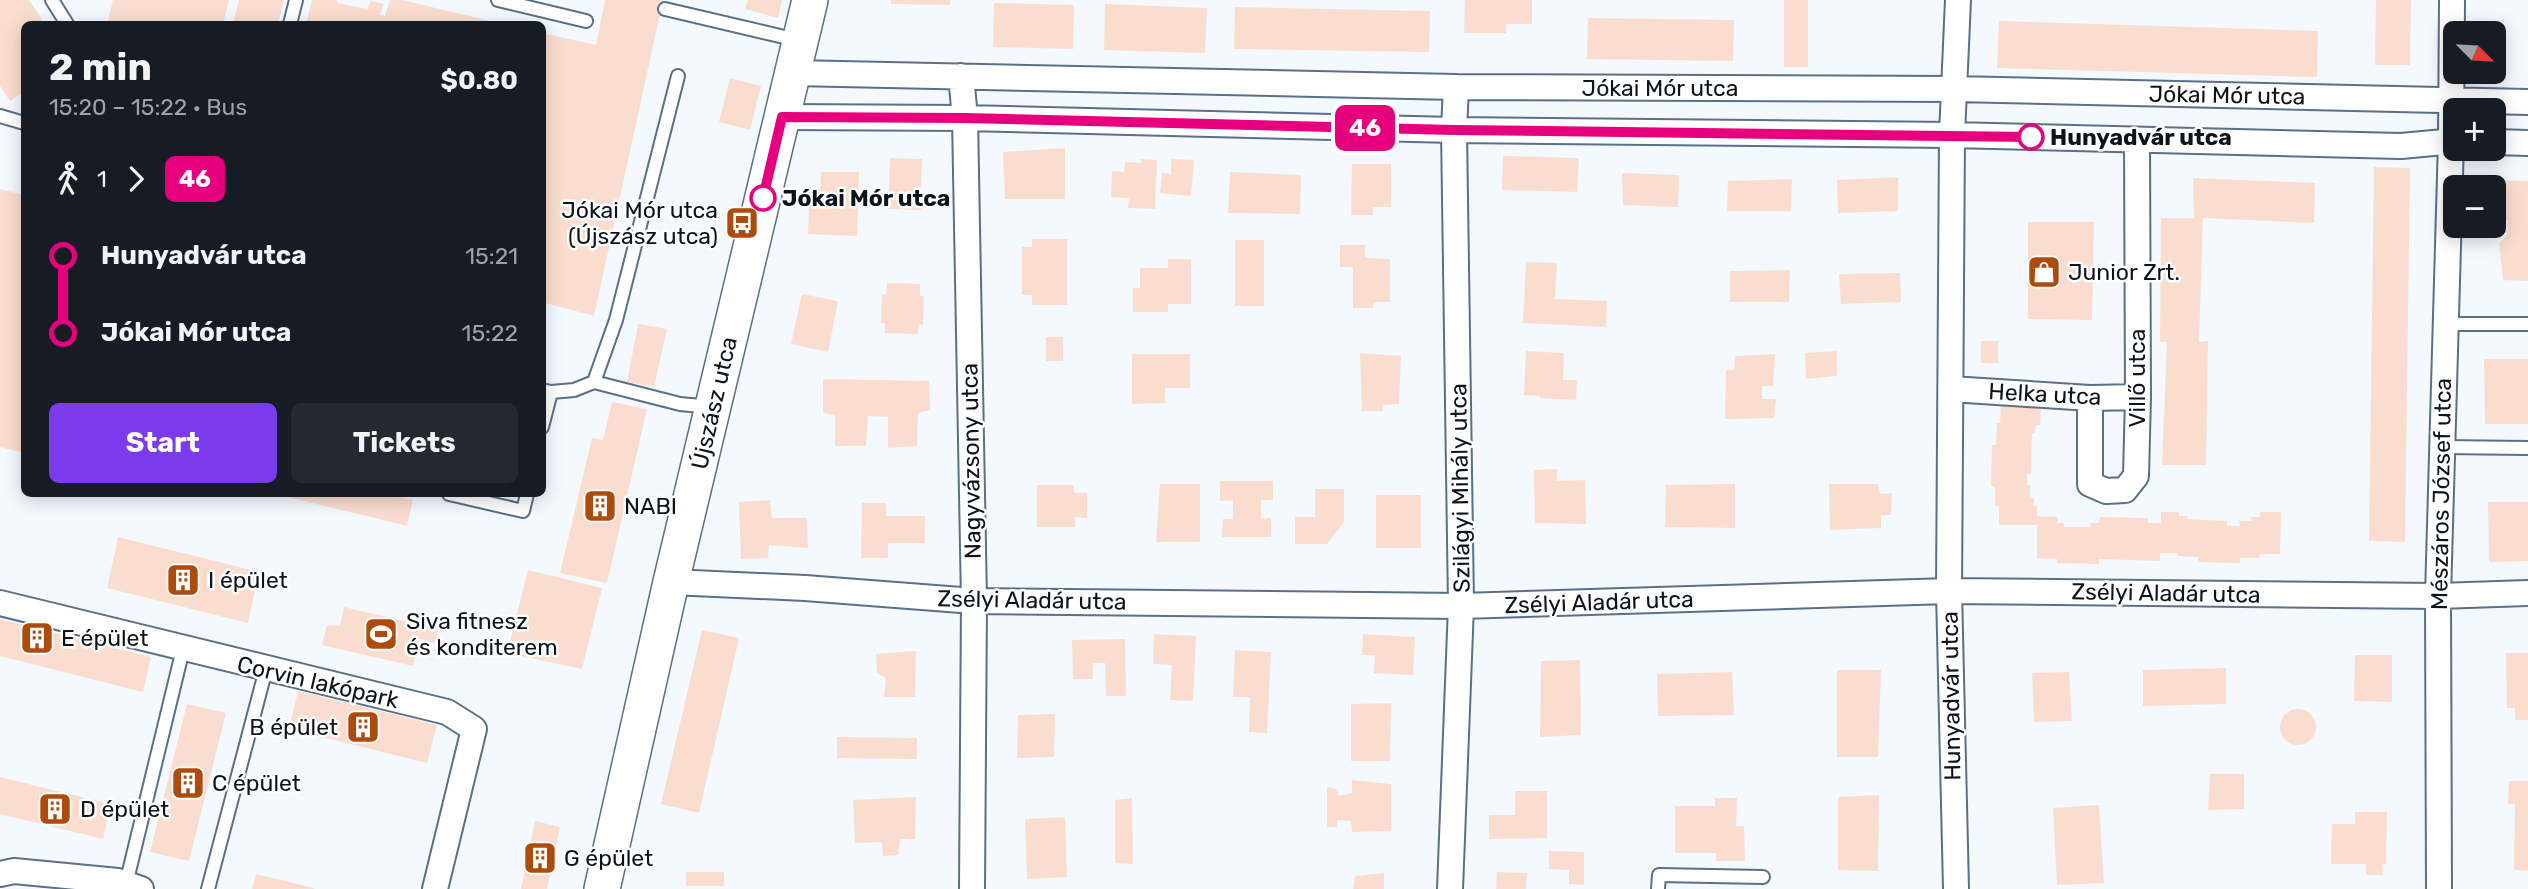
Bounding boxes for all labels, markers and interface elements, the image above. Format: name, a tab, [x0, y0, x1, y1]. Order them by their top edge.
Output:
north arrow	[2443, 21, 2506, 84]
map controls	[2443, 21, 2506, 238]
text: 2 min	[49, 44, 152, 90]
text: $0.80	[441, 65, 518, 96]
street label: Jókai Mór utca	[1582, 74, 1738, 102]
street label: Jókai Mór utca	[2148, 80, 2306, 110]
text: 15:20 – 15:22 · Bus	[49, 93, 247, 121]
button: +	[2443, 98, 2506, 161]
line badge: 46	[1334, 105, 1396, 151]
text: 46	[1349, 114, 1381, 142]
place label: Hunyadvár utca	[2050, 123, 2232, 151]
marker: Hunyadvár utca	[2018, 124, 2044, 150]
icon: walk	[49, 160, 87, 198]
icon: forward	[117, 160, 155, 198]
text: 1	[97, 165, 107, 193]
text: 46	[179, 165, 211, 193]
button: −	[2443, 175, 2506, 238]
place label: Jókai Mór utca	[782, 184, 950, 212]
marker: Jókai Mór utca	[750, 185, 776, 211]
place label: Jókai Mór utca (Újszász utca)	[561, 196, 718, 250]
bus stop icon: Jókai Mór utca (Újszász utca)	[723, 204, 761, 242]
text: Hunyadvár utca	[101, 240, 307, 271]
text: 15:21	[465, 242, 518, 270]
shop icon: Junior Zrt.	[2025, 253, 2063, 291]
place label: Junior Zrt.	[2068, 258, 2180, 286]
text: Jókai Mór utca	[101, 317, 291, 348]
text: 15:22	[462, 319, 518, 347]
street label: Villő utca	[2123, 329, 2151, 427]
street label: Újszász utca	[685, 334, 743, 472]
street label: Nagyvázsony utca	[955, 363, 987, 559]
street label: Helka utca	[1988, 377, 2102, 411]
street label: Mészáros József utca	[2425, 378, 2457, 610]
street label: Szilágyi Mihály utca	[1444, 383, 1476, 593]
button: Start	[49, 403, 277, 483]
button: Tickets	[291, 403, 518, 483]
building icon: NABI	[581, 487, 619, 525]
place label: NABI	[624, 492, 677, 520]
building icon: I épület	[164, 561, 202, 599]
place label: I épület	[208, 566, 288, 594]
street label: Zsélyi Aladár utca	[2071, 577, 2261, 609]
street label: Zsélyi Aladár utca	[937, 584, 1127, 616]
street label: Zsélyi Aladár utca	[1504, 585, 1694, 619]
place label: Siva fitnesz és konditerem	[406, 607, 558, 661]
street label: Hunyadvár utca	[1936, 611, 1966, 781]
sports icon: Siva fitnesz és konditerem	[362, 615, 400, 653]
building icon: E épület	[18, 619, 56, 657]
place label: E épület	[61, 624, 148, 652]
street label: Corvin lakópark	[234, 650, 402, 714]
building icon: B épület	[344, 708, 382, 746]
place label: B épület	[249, 713, 338, 741]
building icon: C épület	[169, 764, 207, 802]
place label: C épület	[212, 769, 301, 797]
building icon: D épület	[36, 790, 74, 828]
place label: D épület	[80, 795, 169, 823]
building icon: G épület	[521, 839, 559, 877]
place label: G épület	[564, 844, 653, 872]

